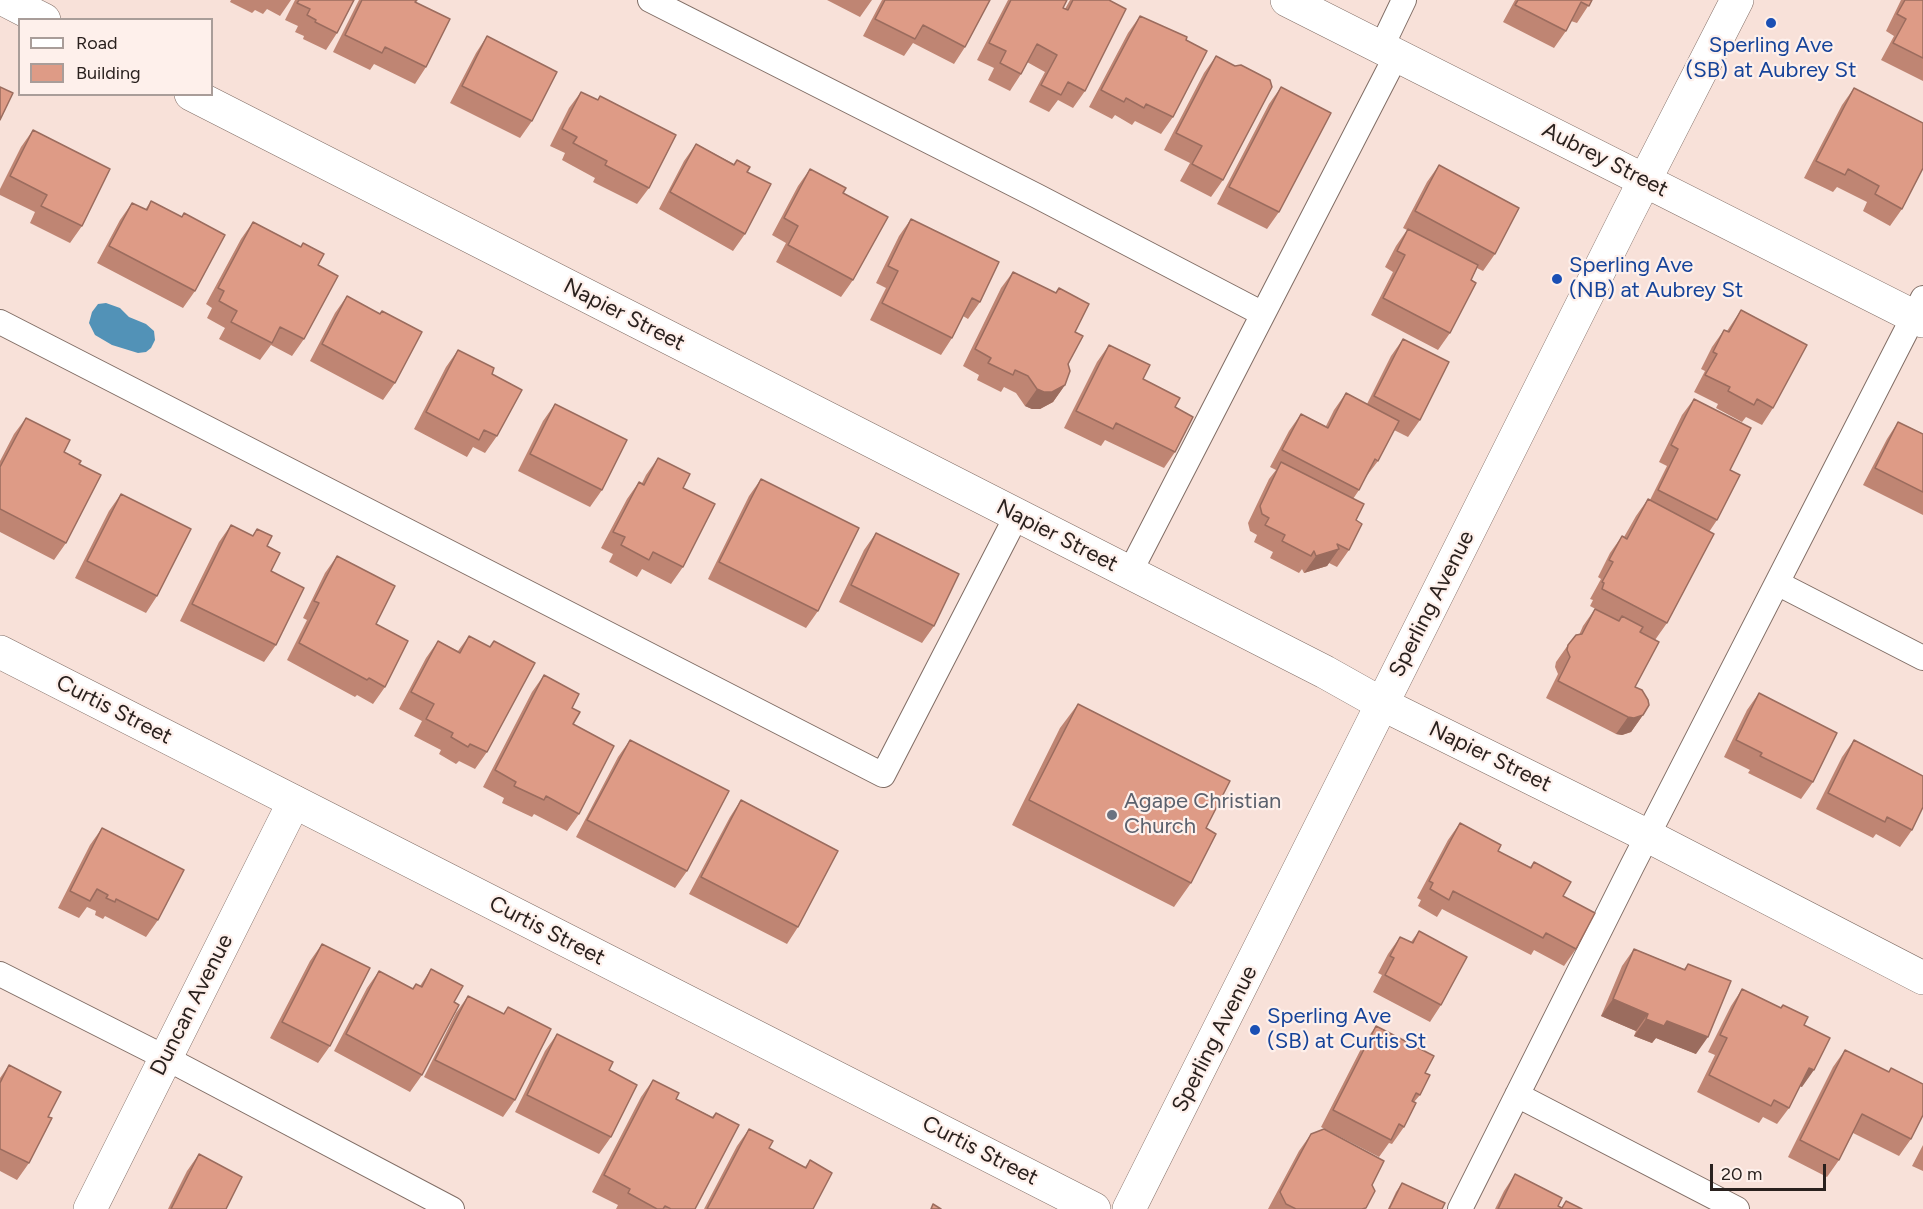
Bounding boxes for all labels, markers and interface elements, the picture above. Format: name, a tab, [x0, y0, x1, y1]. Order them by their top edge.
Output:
marker: Sperling Ave (SB) at Aubrey St	[1764, 16, 1778, 30]
legend	[18, 18, 213, 96]
text: Road	[76, 32, 117, 54]
place label: Sperling Ave (SB) at Aubrey St	[1686, 33, 1856, 84]
text: Building	[76, 62, 141, 84]
street label: Aubrey Street	[1538, 117, 1672, 203]
place label: Sperling Ave (NB) at Aubrey St	[1569, 253, 1743, 304]
marker: Sperling Ave (NB) at Aubrey St	[1550, 272, 1564, 286]
street label: Napier Street	[559, 273, 689, 357]
street label: Napier Street	[992, 494, 1122, 578]
street label: Sperling Avenue	[1384, 526, 1480, 682]
street label: Curtis Street	[52, 670, 176, 750]
street label: Napier Street	[1425, 716, 1555, 798]
place label: Agape Christian Church	[1124, 789, 1281, 840]
marker: Agape Christian Church	[1105, 808, 1119, 822]
street label: Curtis Street	[485, 891, 609, 971]
street label: Duncan Avenue	[145, 930, 239, 1080]
street label: Sperling Avenue	[1167, 961, 1263, 1117]
place label: Sperling Ave (SB) at Curtis St	[1267, 1004, 1426, 1056]
marker: Sperling Ave (SB) at Curtis St	[1248, 1023, 1262, 1037]
street label: Curtis Street	[918, 1111, 1042, 1191]
scale bar	[1713, 1152, 1828, 1190]
text: 20 m	[1721, 1163, 1762, 1185]

